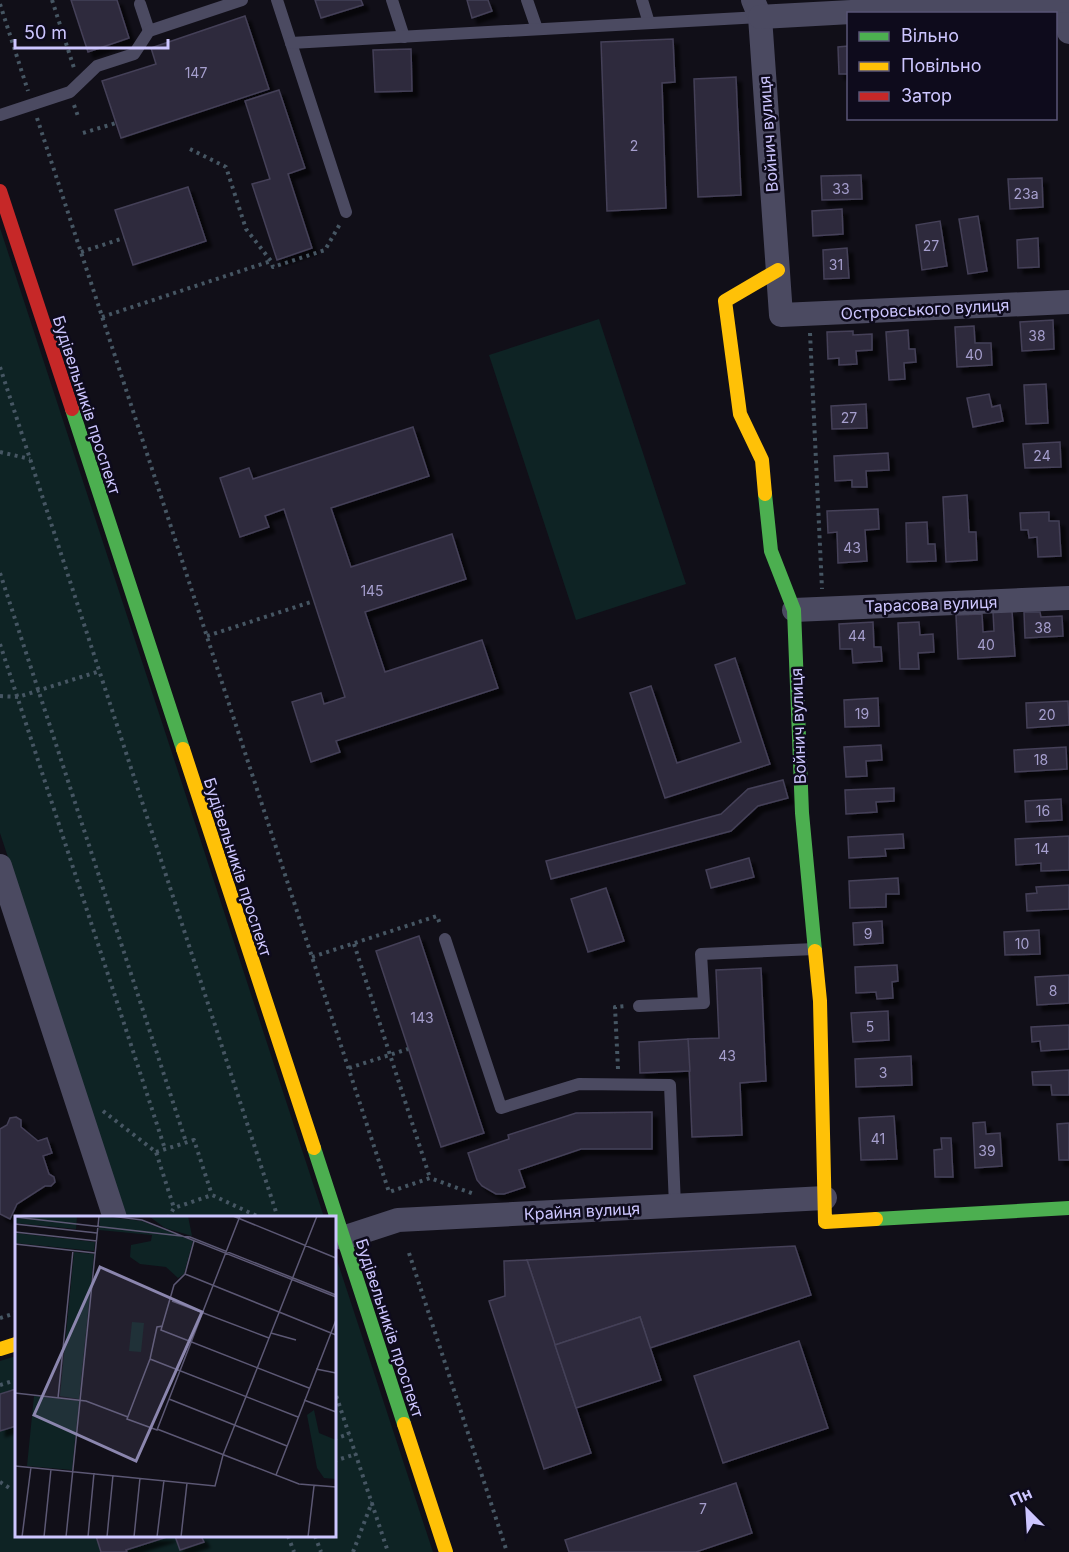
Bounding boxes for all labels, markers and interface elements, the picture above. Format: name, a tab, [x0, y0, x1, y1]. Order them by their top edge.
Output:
scale bar	[15, 12, 168, 50]
legend	[847, 12, 1057, 120]
text: 50 m	[24, 22, 67, 43]
text: Вільно	[901, 25, 959, 46]
text: Повільно	[901, 55, 982, 76]
house number: 147	[185, 64, 207, 81]
street label: Войнич вулиця	[754, 75, 782, 193]
text: Затор	[901, 85, 952, 106]
house number: 2	[630, 137, 638, 154]
house number: 33	[832, 180, 850, 197]
house number: 23а	[1013, 185, 1039, 202]
house number: 27	[923, 237, 939, 254]
house number: 31	[829, 256, 843, 273]
street label: Островського вулиця	[840, 295, 1010, 323]
street label: Будівельників проспект	[49, 313, 126, 497]
house number: 38	[1028, 327, 1046, 344]
house number: 40	[965, 346, 983, 363]
house number: 27	[841, 409, 857, 426]
house number: 24	[1033, 447, 1051, 464]
house number: 43	[843, 539, 861, 556]
house number: 145	[360, 582, 384, 599]
street label: Тарасова вулиця	[864, 592, 998, 616]
house number: 38	[1034, 619, 1052, 636]
house number: 44	[848, 627, 866, 644]
house number: 40	[977, 636, 995, 653]
street label: Войнич вулиця	[786, 667, 810, 785]
house number: 19	[855, 705, 869, 722]
house number: 20	[1038, 706, 1056, 723]
house number: 18	[1034, 751, 1048, 768]
street label: Будівельників проспект	[200, 775, 277, 959]
house number: 16	[1036, 802, 1050, 819]
house number: 14	[1035, 840, 1049, 857]
house number: 9	[864, 925, 872, 942]
house number: 10	[1015, 935, 1029, 952]
house number: 8	[1049, 982, 1057, 999]
house number: 143	[410, 1009, 434, 1026]
house number: 5	[866, 1018, 874, 1035]
house number: 43	[718, 1047, 736, 1064]
house number: 3	[879, 1064, 887, 1081]
house number: 41	[871, 1130, 885, 1147]
house number: 39	[978, 1142, 996, 1159]
street label: Крайня вулиця	[523, 1198, 641, 1224]
inset map	[15, 1216, 336, 1537]
street label: Будівельників проспект	[352, 1236, 429, 1420]
north arrow	[997, 1480, 1057, 1540]
text: Пн	[1007, 1483, 1035, 1510]
house number: 7	[699, 1500, 707, 1517]

